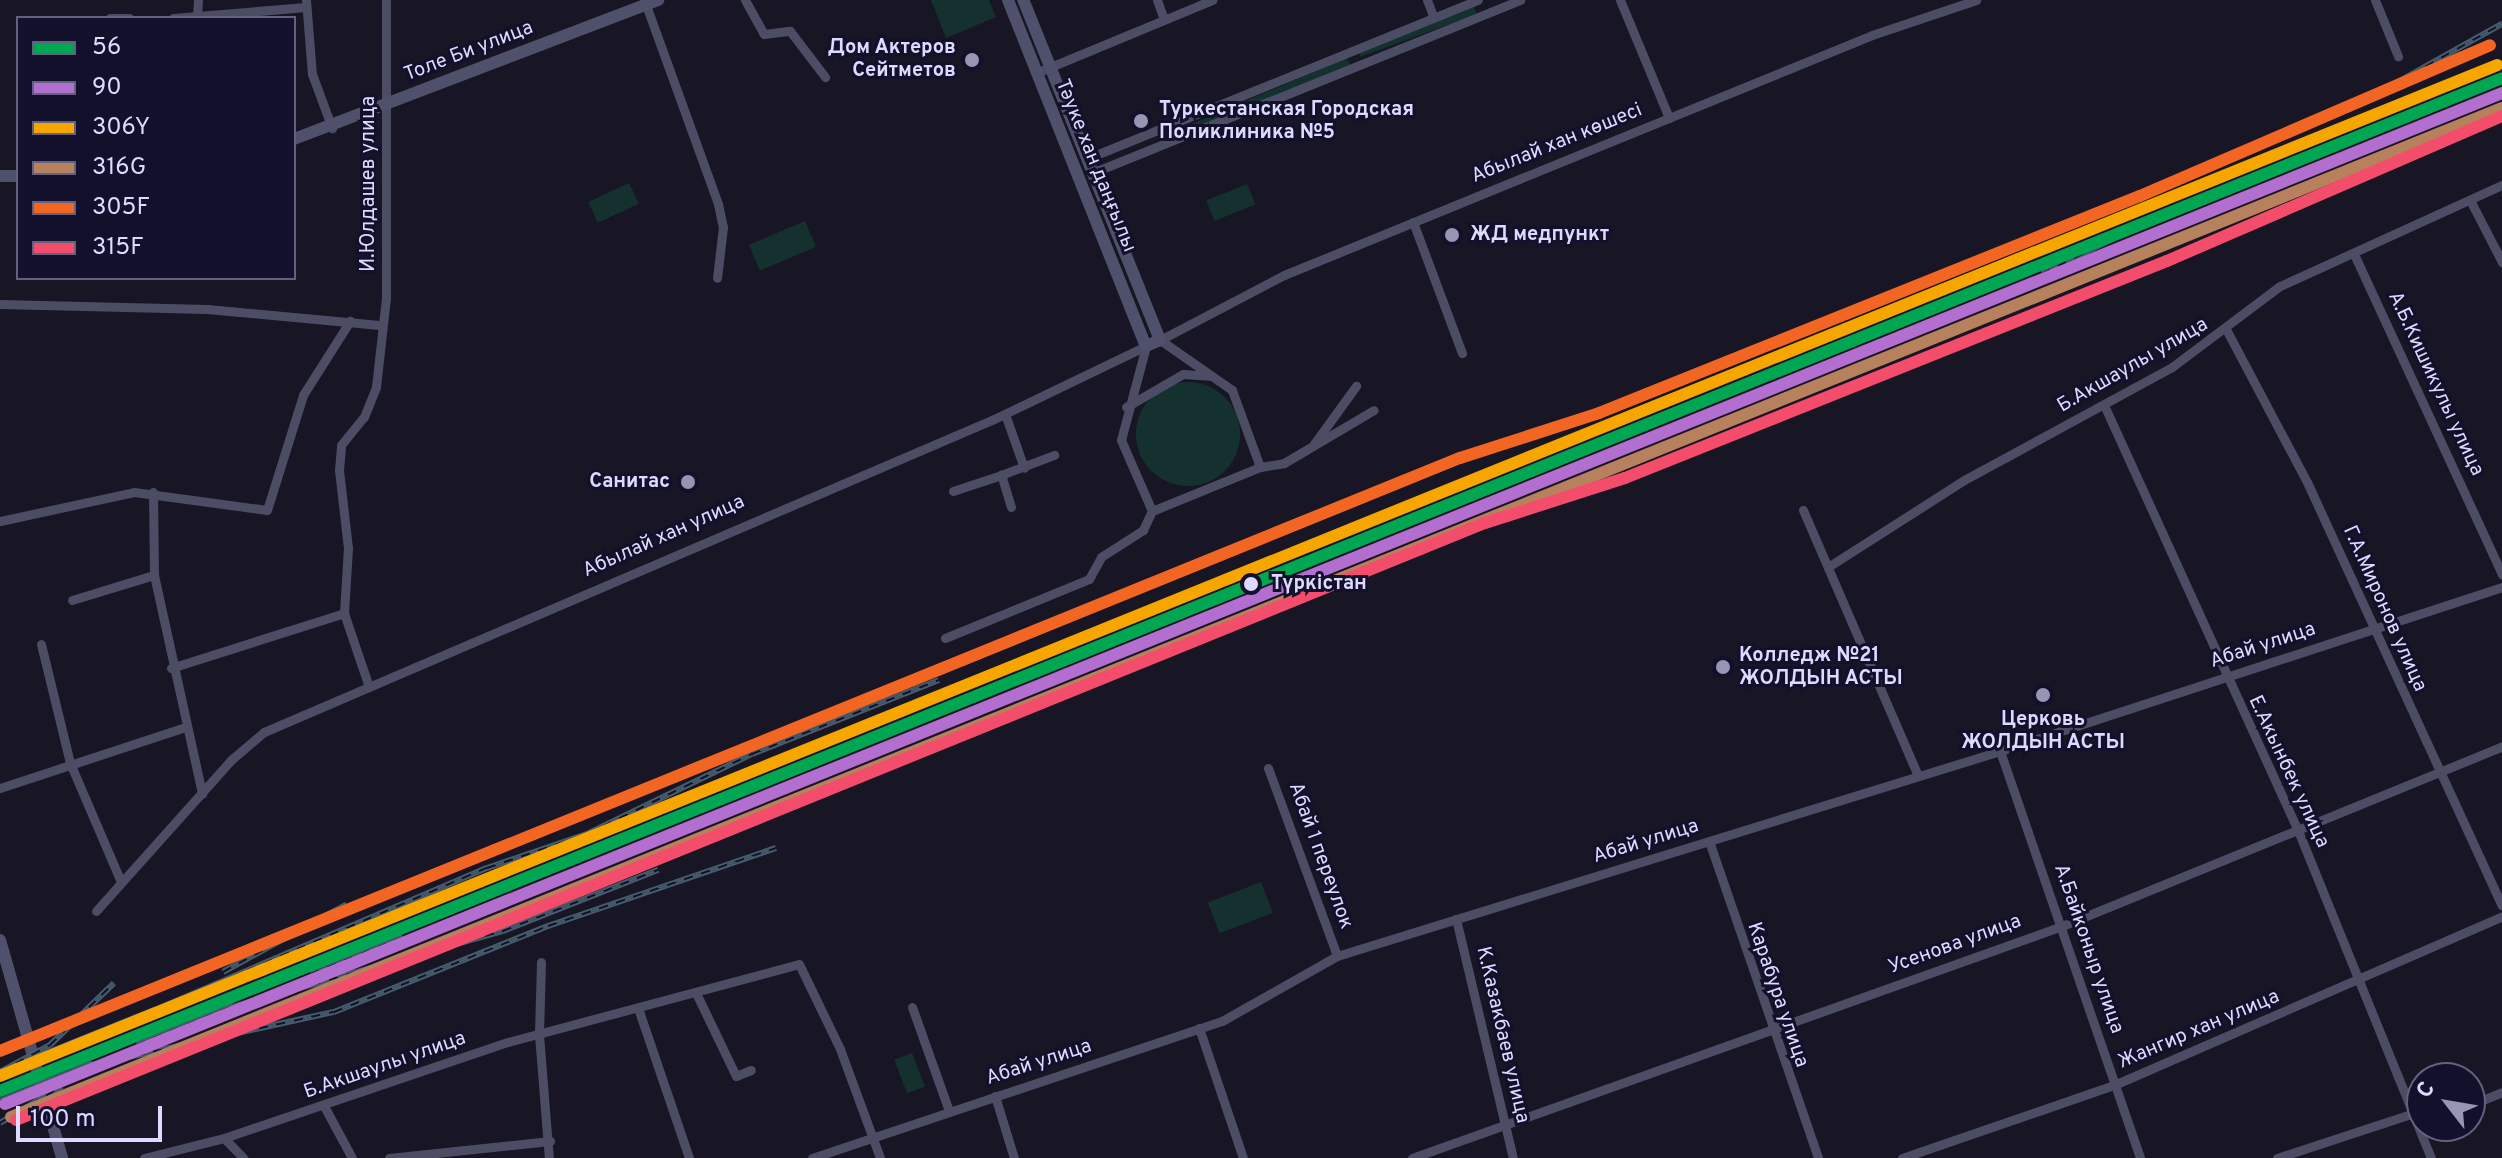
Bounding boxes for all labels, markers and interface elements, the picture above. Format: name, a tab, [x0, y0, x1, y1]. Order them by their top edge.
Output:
legend	[16, 16, 296, 280]
street label: Толе Би улица	[401, 16, 537, 88]
text: 56	[92, 33, 121, 63]
place label: Дом Актеров Сейтметов	[827, 36, 956, 83]
marker: Дом Актеров Сейтметов	[963, 51, 981, 69]
text: 90	[92, 73, 122, 103]
street label: Тәуке хан даңғылы	[1049, 76, 1141, 256]
street label: И.Юлдашев улица	[357, 96, 381, 272]
place label: Туркестанская Городская Поликлиника №5	[1159, 98, 1414, 145]
street label: Абылай хан көшесі	[1468, 99, 1646, 189]
marker: Туркестанская Городская Поликлиника №5	[1130, 110, 1152, 132]
text: 306Y	[92, 113, 150, 143]
text: 316G	[92, 153, 146, 183]
text: 305F	[92, 193, 150, 223]
place label: ЖД медпункт	[1470, 223, 1609, 247]
marker: ЖД медпункт	[1441, 224, 1463, 246]
text: 315F	[92, 233, 144, 263]
street label: А.Б.Кишикулы улица	[2382, 288, 2488, 480]
street label: Б.Акшаулы улица	[2053, 313, 2213, 419]
place label: Санитас	[589, 470, 670, 494]
marker: Санитас	[677, 471, 699, 493]
street label: Абылай хан улица	[579, 490, 749, 584]
street label: Г.А.Миронов улица	[2337, 522, 2431, 696]
marker: Түркістан	[1238, 571, 1264, 597]
place label: Түркістан	[1271, 572, 1367, 596]
street label: Абай улица	[2207, 618, 2319, 674]
place label: Колледж №21 ЖОЛДЫН АСТЫ	[1739, 644, 1903, 691]
marker: Колледж №21 ЖОЛДЫН АСТЫ	[1714, 658, 1732, 676]
marker: Церковь ЖОЛДЫН АСТЫ	[2034, 686, 2052, 704]
street label: Е.Акынбек улица	[2242, 692, 2334, 852]
place label: Церковь ЖОЛДЫН АСТЫ	[1961, 708, 2125, 755]
street label: Абай 1 переулок	[1282, 779, 1358, 933]
street label: Абай улица	[1590, 815, 1702, 869]
street label: А.Байконыр улица	[2048, 861, 2128, 1037]
street label: Усенова улица	[1885, 910, 2025, 980]
street label: Карабура улица	[1741, 919, 1813, 1071]
street label: К.Казакбаев улица	[1470, 944, 1534, 1126]
street label: Жангир хан улица	[2115, 985, 2283, 1075]
street label: Б.Акшаулы улица	[301, 1027, 469, 1105]
street label: Абай улица	[983, 1035, 1095, 1091]
north arrow	[2406, 1062, 2486, 1142]
text: С	[2412, 1077, 2442, 1103]
scale bar	[20, 1090, 166, 1140]
text: 100 m	[30, 1105, 96, 1135]

